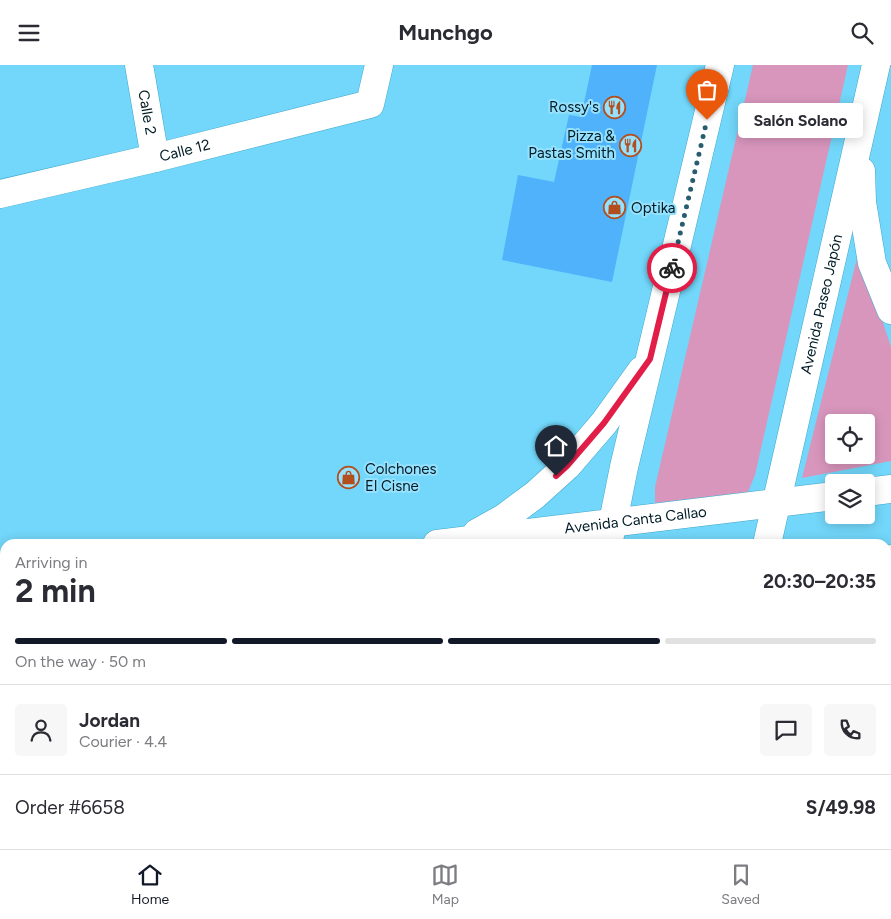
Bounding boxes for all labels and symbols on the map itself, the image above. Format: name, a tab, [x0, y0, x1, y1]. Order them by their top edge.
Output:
pin	[686, 69, 728, 120]
street label: Calle 2	[134, 88, 160, 136]
restaurant icon: Rossy's	[603, 95, 627, 119]
place label: Rossy's	[549, 98, 599, 116]
callout: Salón Solano	[737, 103, 862, 137]
place label: Pizza & Pastas Smith	[528, 127, 615, 162]
restaurant icon: Pizza & Pastas Smith	[619, 133, 643, 157]
street label: Calle 12	[158, 135, 212, 165]
shop icon: Optika	[603, 196, 627, 220]
place label: Optika	[631, 199, 675, 217]
street label: Avenida Paseo Japón	[797, 232, 846, 376]
courier	[647, 243, 697, 293]
pin	[535, 425, 577, 476]
place label: Colchones El Cisne	[365, 460, 437, 495]
shop icon: Colchones El Cisne	[337, 466, 361, 490]
street label: Avenida Canta Callao	[563, 502, 708, 538]

